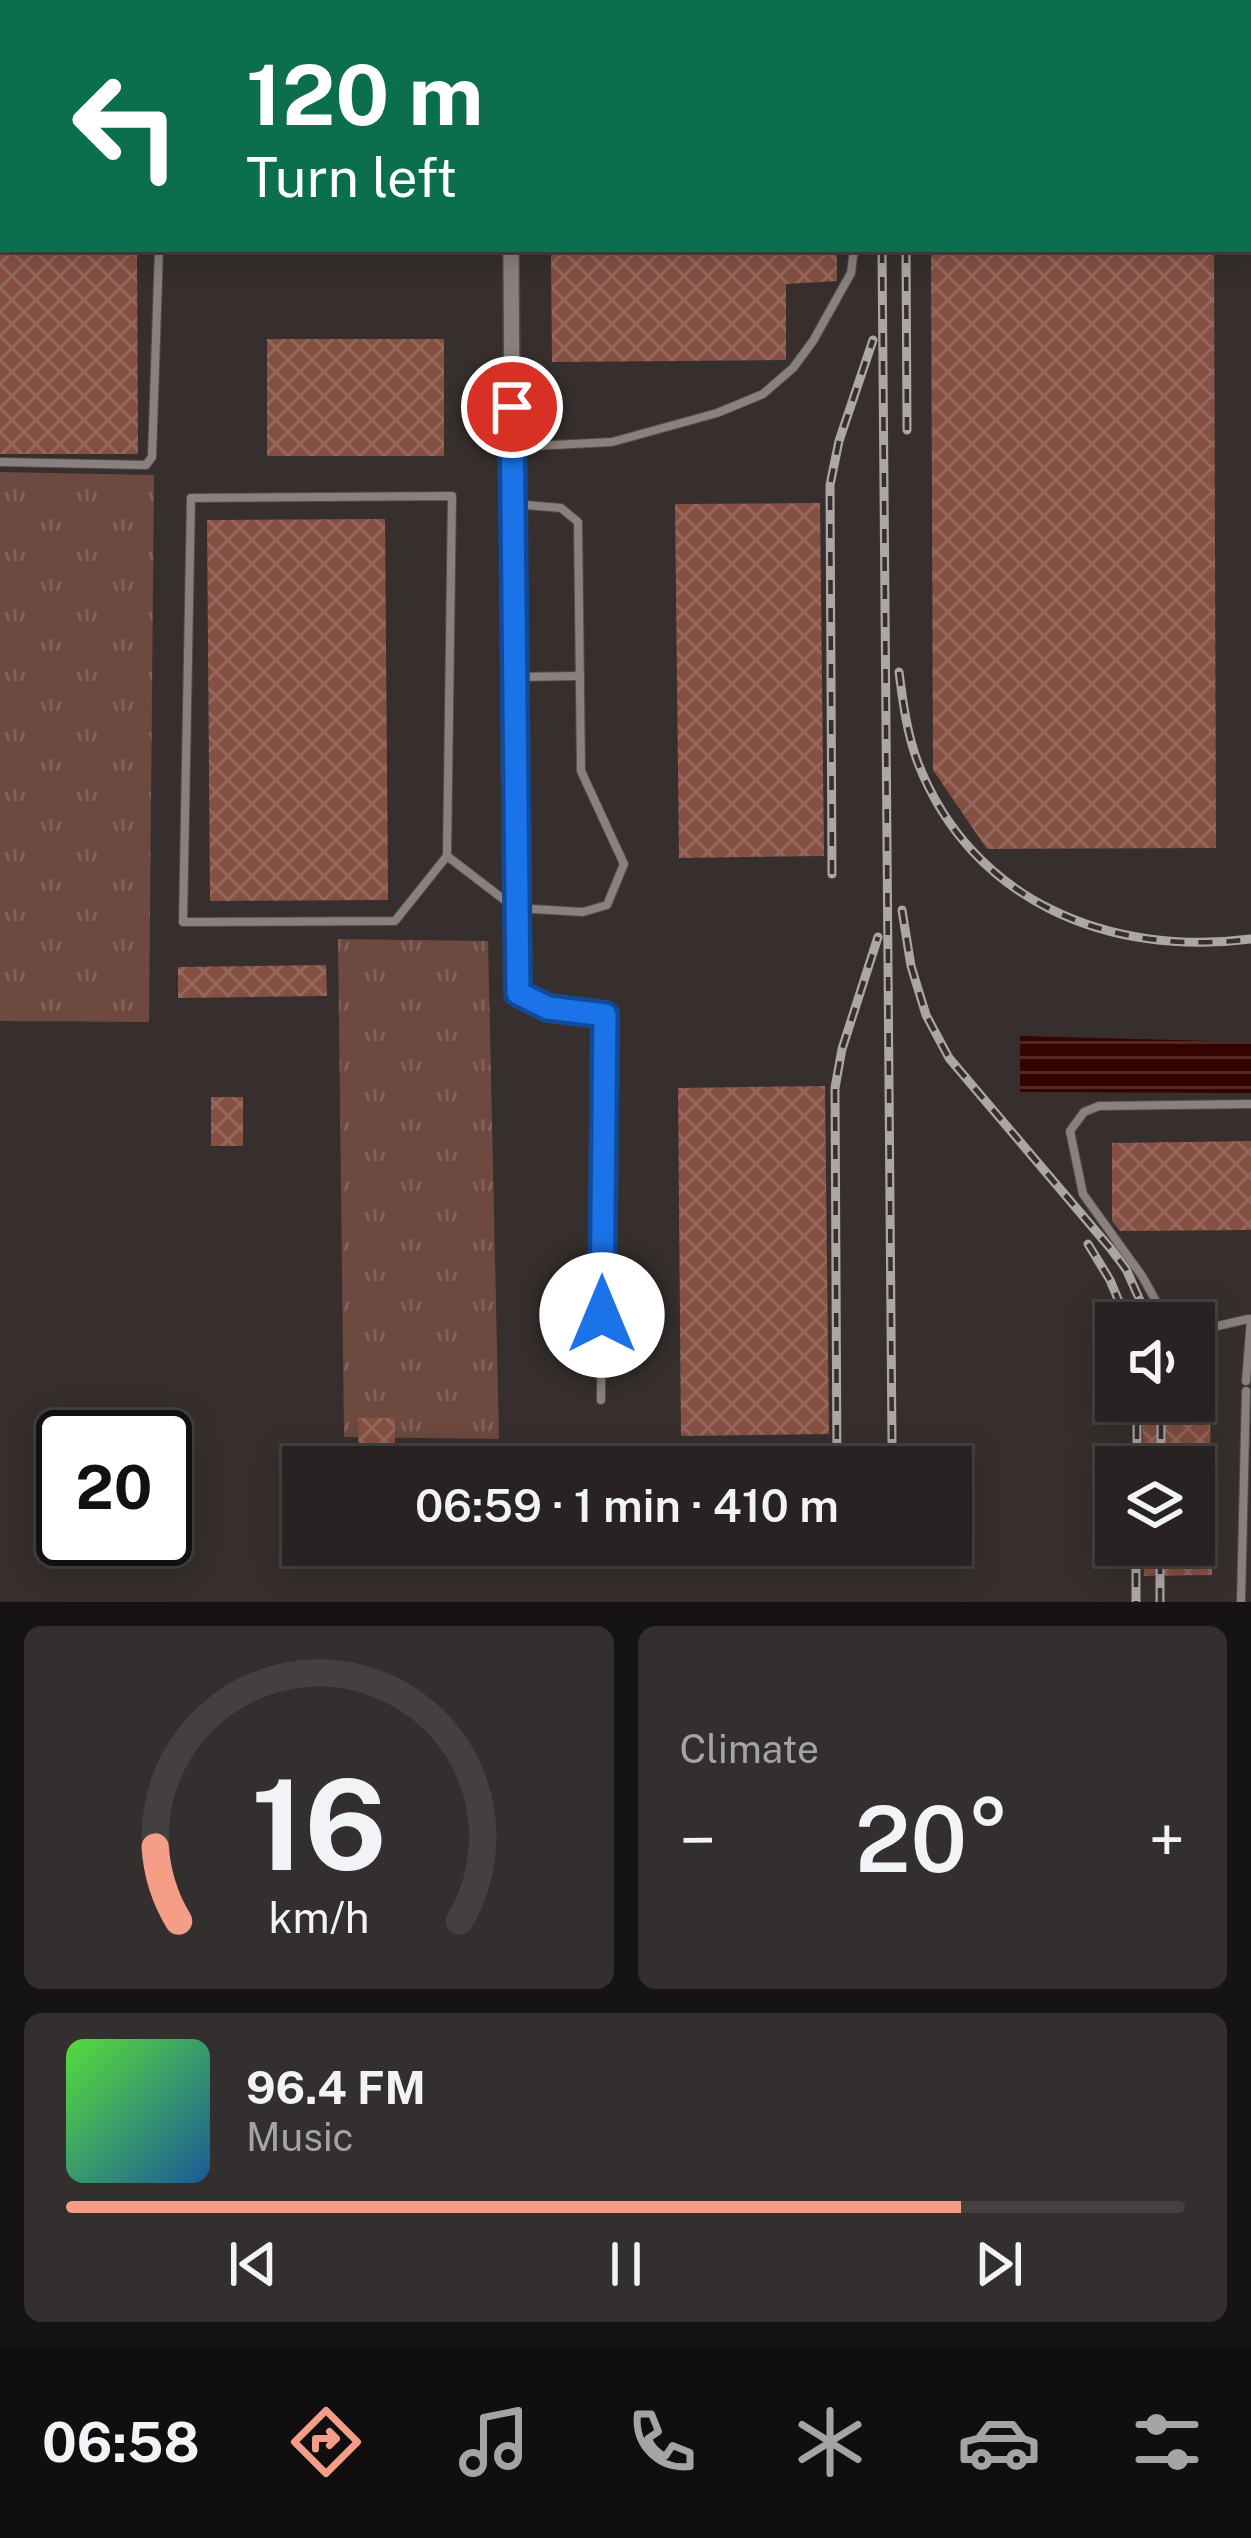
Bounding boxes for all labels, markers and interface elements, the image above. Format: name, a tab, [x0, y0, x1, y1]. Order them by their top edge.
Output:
text: 120 m	[246, 45, 484, 144]
icon: left	[48, 48, 204, 204]
text: Turn left	[246, 146, 457, 209]
pin	[461, 356, 563, 458]
icon: arrive	[479, 374, 545, 440]
position arrow	[539, 1252, 665, 1378]
map controls	[1095, 1302, 1215, 1566]
button: sound	[1095, 1302, 1215, 1422]
speed limit sign: 20	[36, 1410, 192, 1566]
button: layers	[1095, 1446, 1215, 1566]
text: 06:59 · 1 min · 410 m	[415, 1479, 839, 1532]
text: Climate	[680, 1726, 819, 1772]
text: 16	[251, 1751, 387, 1898]
text: 20°	[855, 1786, 1009, 1892]
text: −	[680, 1801, 716, 1879]
text: +	[1148, 1801, 1185, 1879]
text: km/h	[268, 1891, 369, 1942]
text: 96.4 FM	[246, 2061, 426, 2114]
text: Music	[246, 2114, 354, 2160]
icon: previous	[220, 2231, 286, 2297]
icon: pause	[593, 2231, 659, 2297]
icon: next	[966, 2231, 1032, 2297]
icon: directions	[284, 2400, 368, 2484]
icon: music	[452, 2400, 536, 2484]
icon: phone	[620, 2400, 704, 2484]
icon: climate	[788, 2400, 872, 2484]
icon: car	[957, 2400, 1041, 2484]
icon: filters	[1125, 2400, 1209, 2484]
text: 06:58	[42, 2411, 200, 2474]

